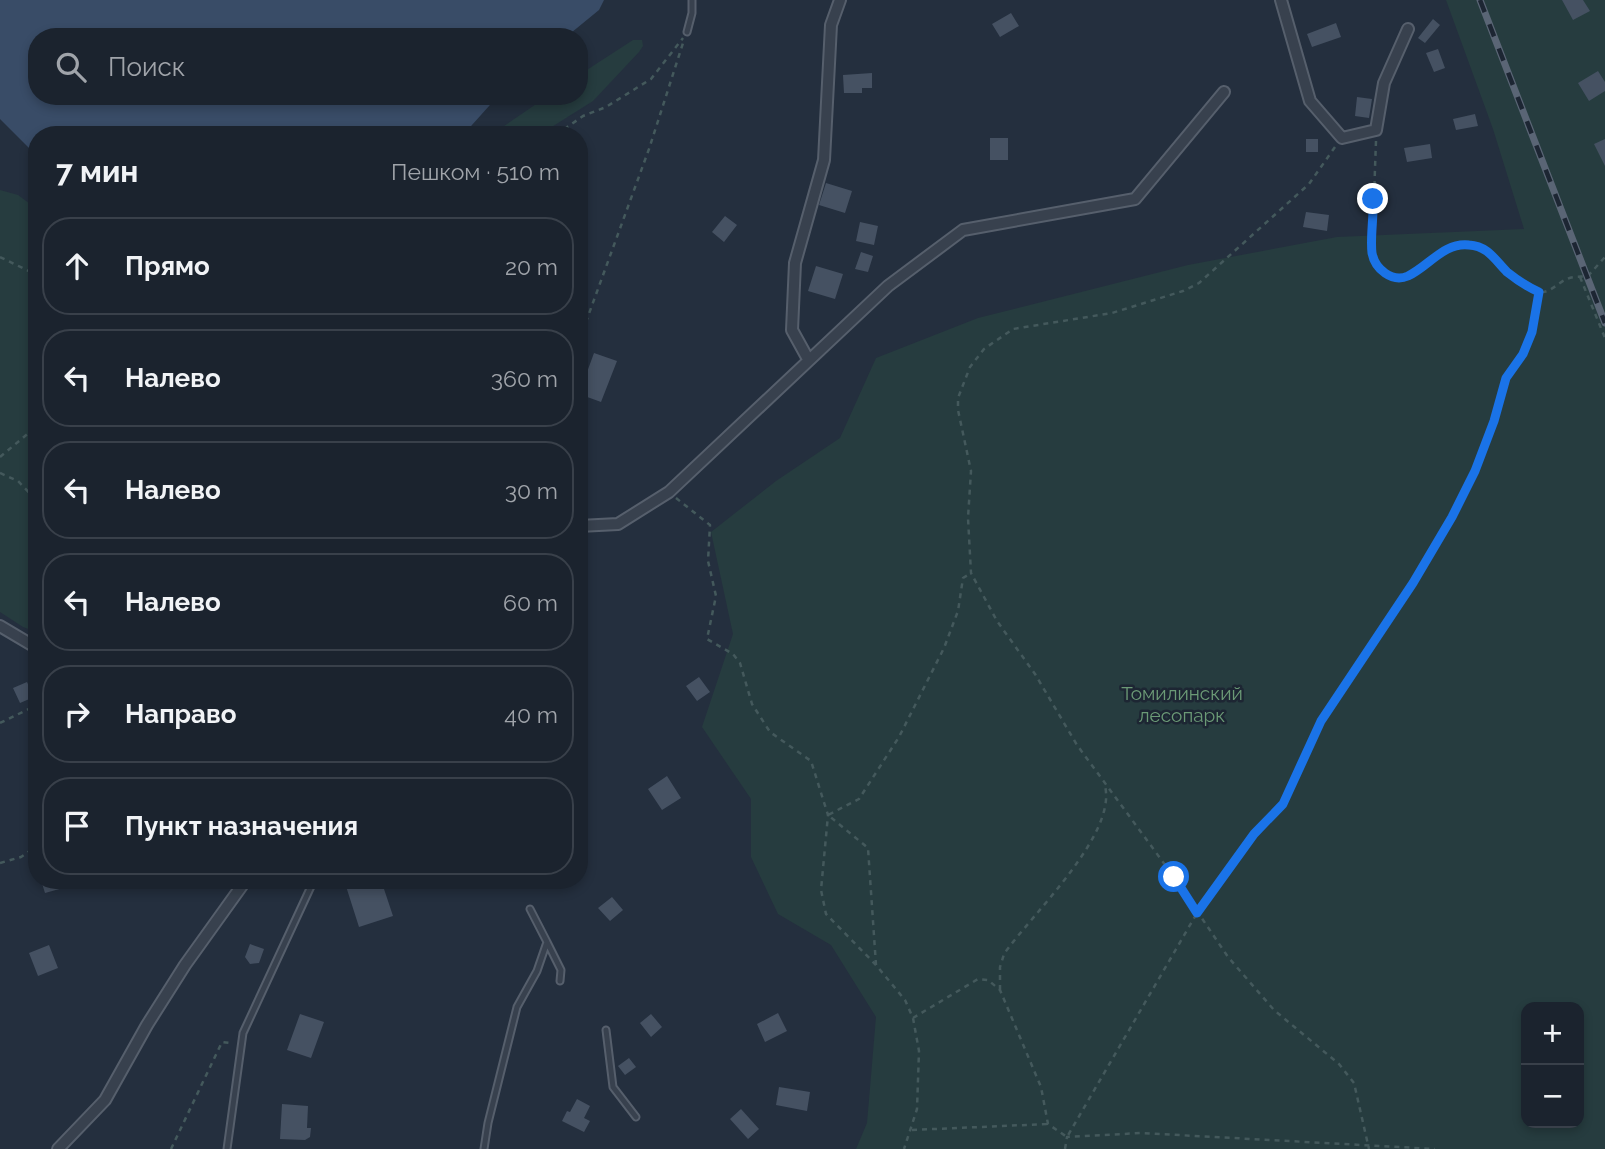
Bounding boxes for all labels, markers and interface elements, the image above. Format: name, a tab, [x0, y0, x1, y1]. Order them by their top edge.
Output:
search box	[28, 28, 588, 105]
icon: search	[52, 48, 90, 86]
text: Поиск	[108, 52, 185, 82]
text: 7 мин	[56, 154, 138, 189]
text: Пешком · 510 m	[391, 158, 560, 185]
route end	[1357, 183, 1388, 214]
icon: ahead	[58, 247, 96, 285]
text: Прямо	[125, 251, 210, 281]
text: 20 m	[505, 253, 558, 280]
icon: left	[58, 359, 96, 397]
text: Налево	[125, 363, 221, 393]
text: 360 m	[491, 365, 558, 392]
icon: left	[58, 471, 96, 509]
text: Налево	[125, 475, 221, 505]
text: 30 m	[505, 477, 558, 504]
icon: left	[58, 583, 96, 621]
text: Налево	[125, 587, 221, 617]
text: 60 m	[503, 589, 558, 616]
park label: Томилинский лесопарк	[1121, 682, 1243, 726]
icon: right	[58, 695, 96, 733]
text: Направо	[125, 699, 236, 729]
text: 40 m	[504, 701, 558, 728]
icon: arrive	[58, 807, 96, 845]
text: Пункт назначения	[125, 811, 358, 841]
route start	[1158, 861, 1189, 892]
map controls	[1521, 1002, 1584, 1128]
button: +	[1521, 1002, 1584, 1065]
button: −	[1521, 1065, 1584, 1128]

